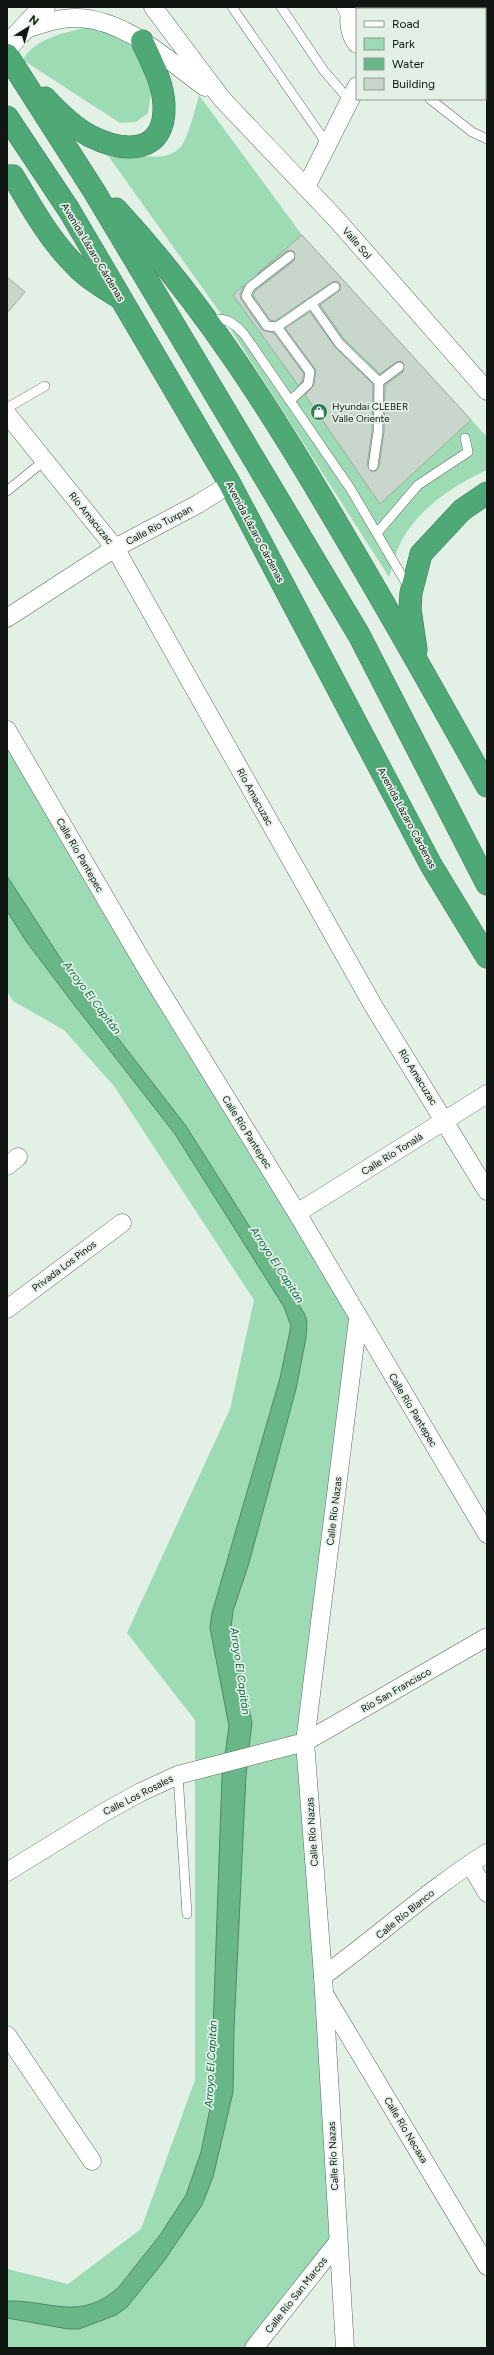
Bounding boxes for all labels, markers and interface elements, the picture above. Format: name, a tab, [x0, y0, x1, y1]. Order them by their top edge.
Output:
north arrow	[8, 8, 48, 48]
legend	[356, 8, 486, 100]
text: N	[26, 13, 41, 28]
text: Road	[392, 17, 420, 31]
text: Park	[392, 37, 415, 51]
text: Water	[392, 57, 424, 71]
text: Building	[392, 77, 435, 91]
street label: Avenida Lázaro Cárdenas	[58, 200, 128, 304]
street label: Valle Sol	[340, 224, 374, 262]
place label: Hyundai CLEBER Valle Oriente	[332, 400, 408, 425]
shop icon: Hyundai CLEBER Valle Oriente	[309, 402, 329, 422]
street label: Avenida Lázaro Cárdenas	[223, 479, 287, 585]
street label: Río Amacuzac	[66, 489, 116, 547]
street label: Calle Río Tuxpan	[124, 502, 195, 548]
street label: Avenida Lázaro Cárdenas	[375, 765, 439, 871]
street label: Río Amacuzac	[234, 766, 276, 828]
street label: Calle Río Pantepec	[53, 815, 107, 895]
water label: Arroyo El Capitán	[60, 958, 124, 1037]
street label: Río Amacuzac	[396, 1047, 441, 1108]
street label: Calle Río Pantepec	[219, 1093, 275, 1171]
street label: Calle Río Tonalá	[359, 1130, 425, 1178]
water label: Arroyo El Capitán	[247, 1224, 306, 1305]
street label: Privada Los Pinos	[29, 1237, 99, 1294]
street label: Calle Río Pantepec	[386, 1371, 440, 1450]
street label: Calle Río Nazas	[323, 1476, 345, 1546]
water label: Arroyo El Capitán	[227, 1626, 253, 1715]
street label: Río San Francisco	[358, 1664, 434, 1715]
street label: Calle Los Rosales	[101, 1772, 176, 1818]
street label: Calle Río Nazas	[303, 1797, 321, 1867]
street label: Calle Río Blanco	[373, 1886, 437, 1942]
water label: Arroyo El Capitán	[202, 2020, 220, 2109]
street label: Calle Río Necaxa	[381, 2095, 431, 2165]
street label: Calle Río Nazas	[325, 2121, 341, 2191]
street label: Calle Río San Marcos	[262, 2254, 330, 2336]

